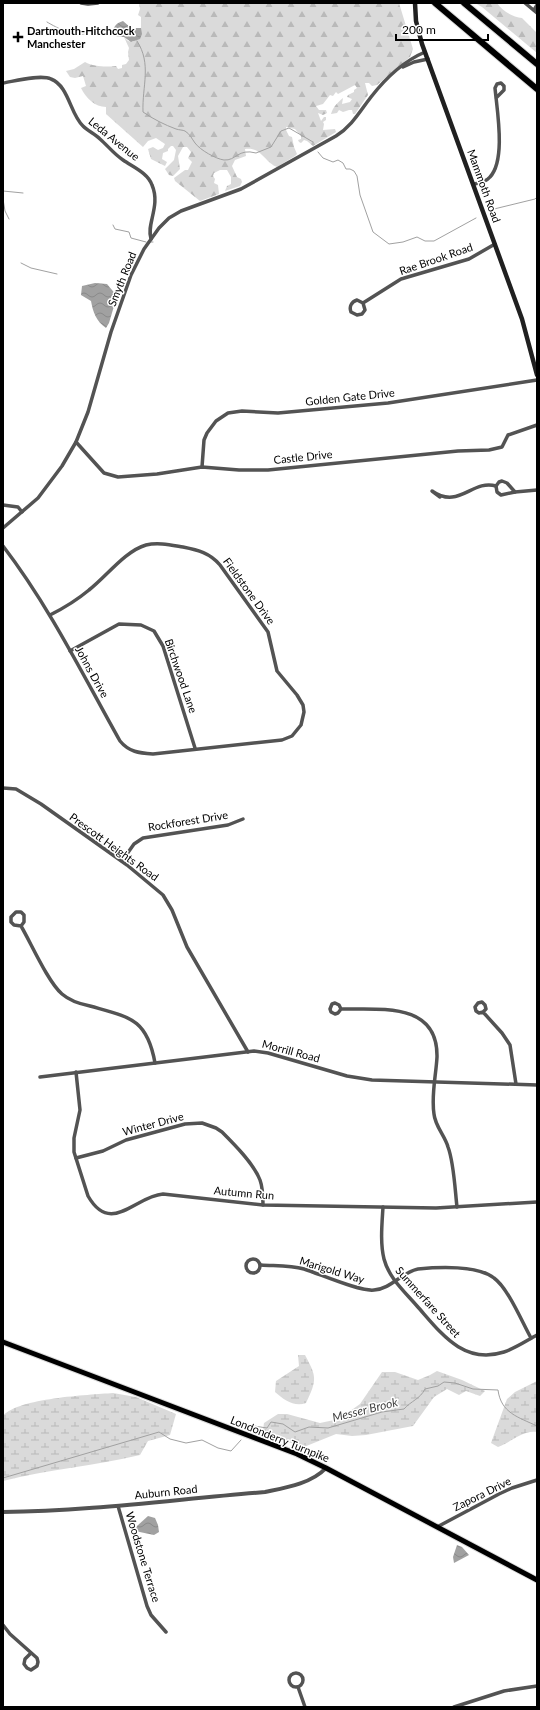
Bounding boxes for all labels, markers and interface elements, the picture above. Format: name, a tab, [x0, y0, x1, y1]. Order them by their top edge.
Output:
scale bar	[396, 16, 488, 42]
text: 200 m	[402, 22, 436, 37]
place label: Dartmouth-Hitchcock Manchester	[27, 24, 135, 50]
marker: Dartmouth-Hitchcock Manchester	[12, 31, 24, 43]
street label: Leda Avenue	[86, 114, 142, 163]
street label: Mammoth Road	[465, 147, 504, 224]
street label: Rae Brook Road	[397, 240, 474, 277]
street label: Smyth Road	[105, 250, 138, 308]
street label: Golden Gate Drive	[305, 385, 396, 408]
street label: Castle Drive	[273, 447, 333, 466]
street label: Fieldstone Drive	[221, 555, 278, 627]
street label: Birchwood Lane	[163, 637, 200, 715]
street label: Johns Drive	[73, 644, 112, 700]
street label: Rockforest Drive	[147, 808, 229, 833]
street label: Prescott Heights Road	[67, 810, 161, 883]
street label: Morrill Road	[261, 1037, 321, 1064]
street label: Winter Drive	[121, 1109, 185, 1138]
street label: Autumn Run	[213, 1183, 275, 1202]
street label: Marigold Way	[298, 1253, 367, 1286]
street label: Summerfare Street	[393, 1264, 464, 1340]
water label: Messer Brook	[331, 1394, 400, 1425]
street label: Londonderry Turnpike	[229, 1413, 332, 1464]
street label: Zapora Drive	[451, 1474, 513, 1513]
street label: Auburn Road	[134, 1482, 198, 1501]
street label: Woodstone Terrace	[124, 1510, 164, 1604]

